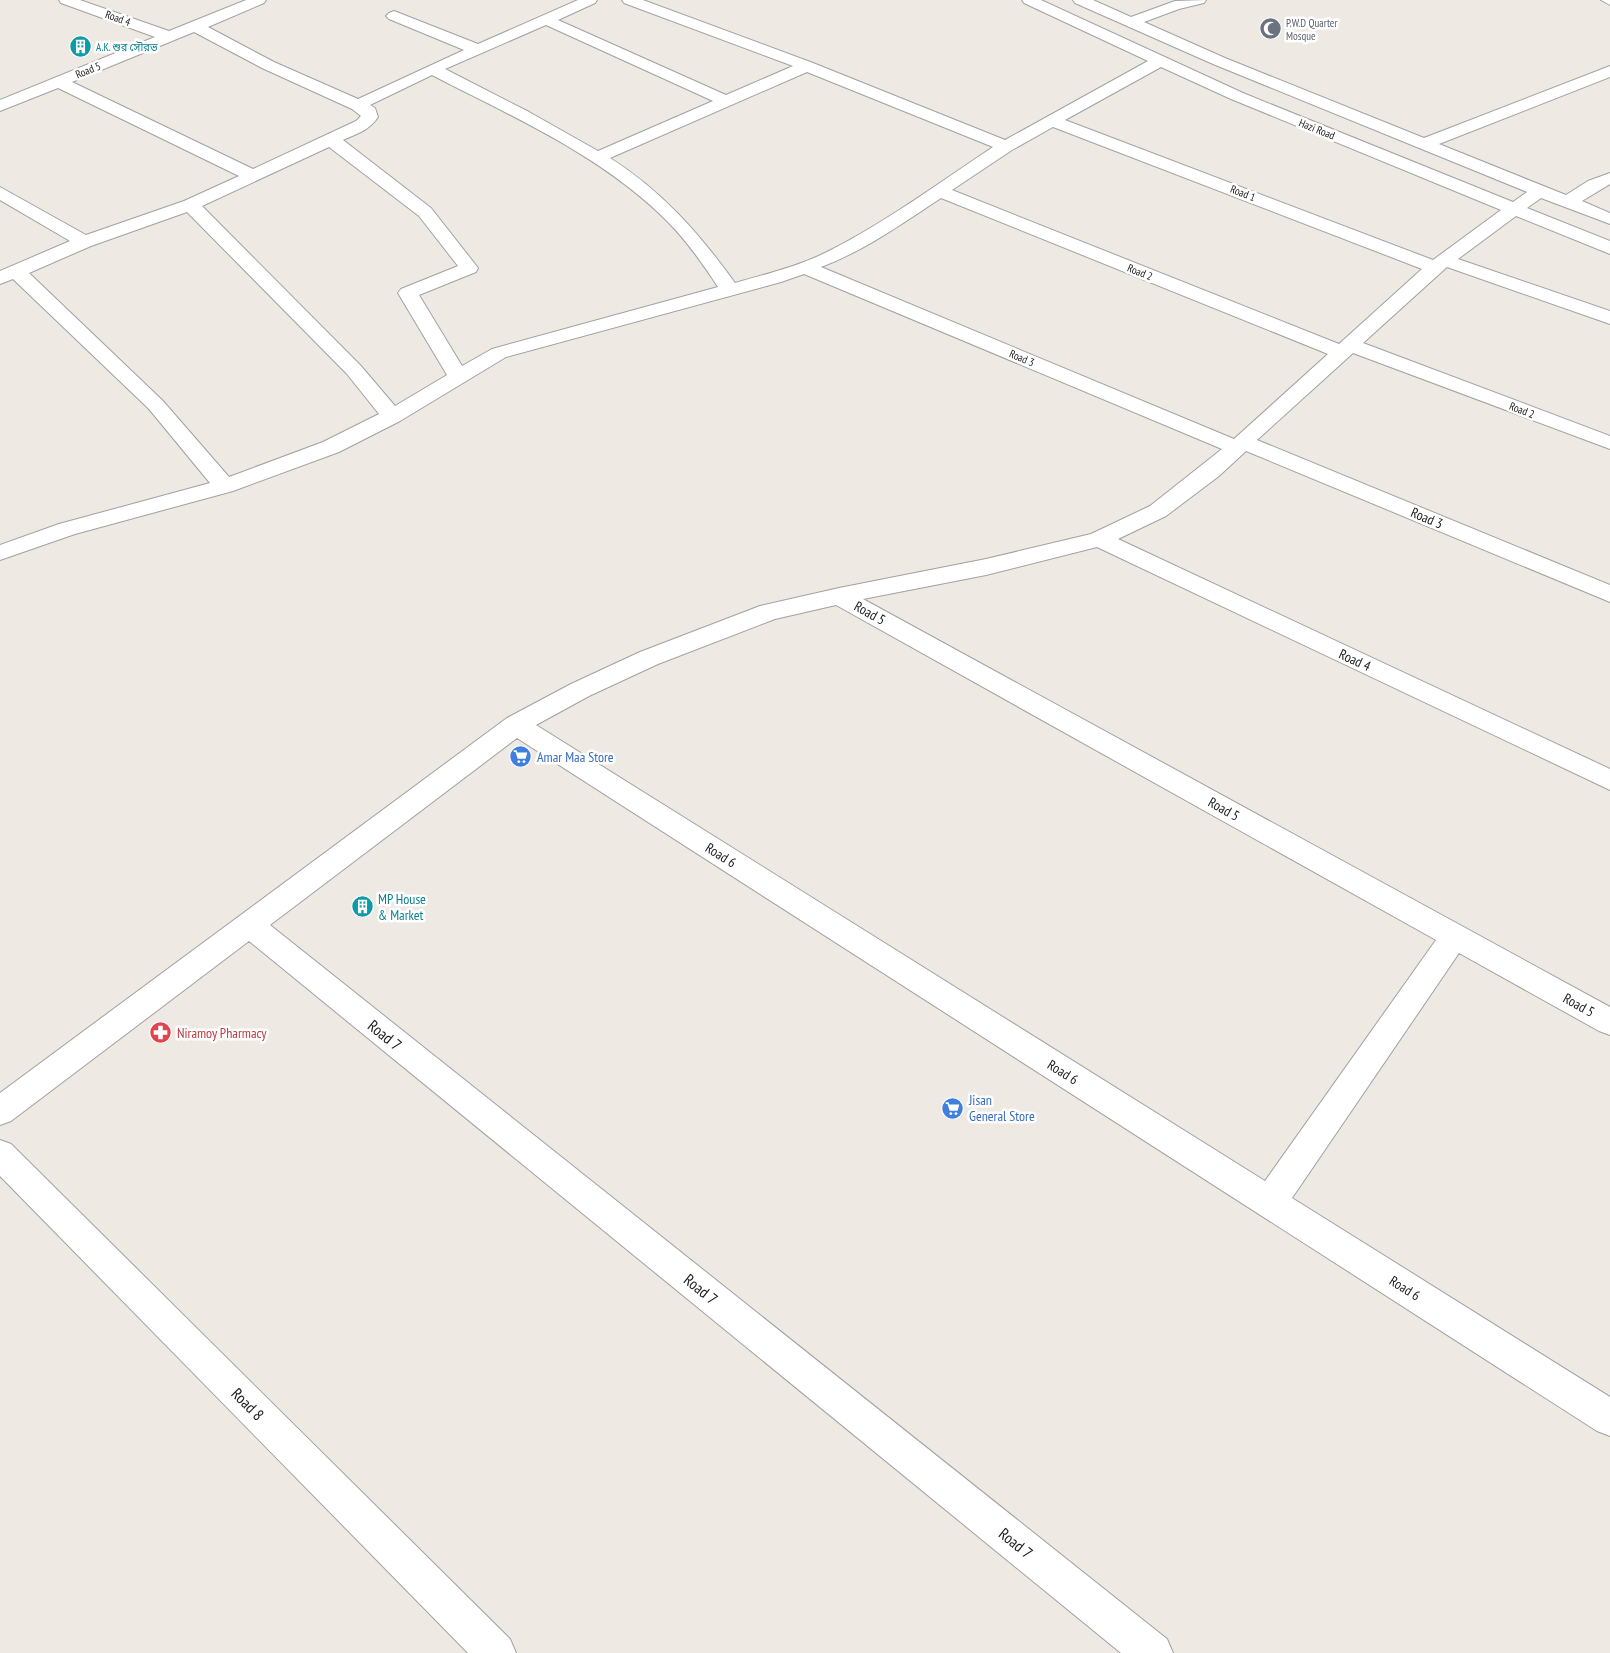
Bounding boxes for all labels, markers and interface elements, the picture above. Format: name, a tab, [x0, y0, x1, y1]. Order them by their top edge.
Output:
street label: Road 4	[103, 7, 133, 29]
place label: P.W.D Quarter Mosque	[1286, 16, 1337, 43]
mosque icon: P.W.D Quarter Mosque	[1258, 17, 1282, 41]
building icon: A.K. শুর সৌরভ	[68, 35, 92, 59]
place label: A.K. শুর সৌরভ	[96, 40, 158, 54]
street label: Road 5	[73, 59, 103, 81]
street label: Hazi Road	[1297, 115, 1337, 143]
street label: Road 1	[1228, 182, 1258, 204]
street label: Road 2	[1125, 261, 1155, 283]
street label: Road 3	[1007, 346, 1037, 370]
street label: Road 2	[1507, 399, 1537, 421]
street label: Road 3	[1408, 503, 1446, 533]
street label: Road 5	[851, 597, 889, 629]
street label: Road 4	[1336, 645, 1374, 675]
supermarket icon: Amar Maa Store	[509, 745, 533, 769]
place label: Amar Maa Store	[537, 748, 614, 766]
street label: Road 5	[1205, 793, 1243, 825]
street label: Road 6	[702, 839, 740, 871]
place label: MP House & Market	[378, 890, 426, 924]
building icon: MP House & Market	[350, 895, 374, 919]
street label: Road 5	[1560, 989, 1598, 1021]
street label: Road 7	[364, 1015, 406, 1055]
pharmacy icon: Niramoy Pharmacy	[149, 1021, 173, 1045]
place label: Niramoy Pharmacy	[177, 1024, 267, 1042]
street label: Road 6	[1044, 1056, 1082, 1088]
place label: Jisan General Store	[968, 1091, 1035, 1125]
supermarket icon: Jisan General Store	[941, 1096, 965, 1120]
street label: Road 7	[680, 1269, 722, 1309]
street label: Road 6	[1386, 1272, 1424, 1304]
street label: Road 8	[228, 1384, 268, 1424]
street label: Road 7	[995, 1523, 1037, 1563]

